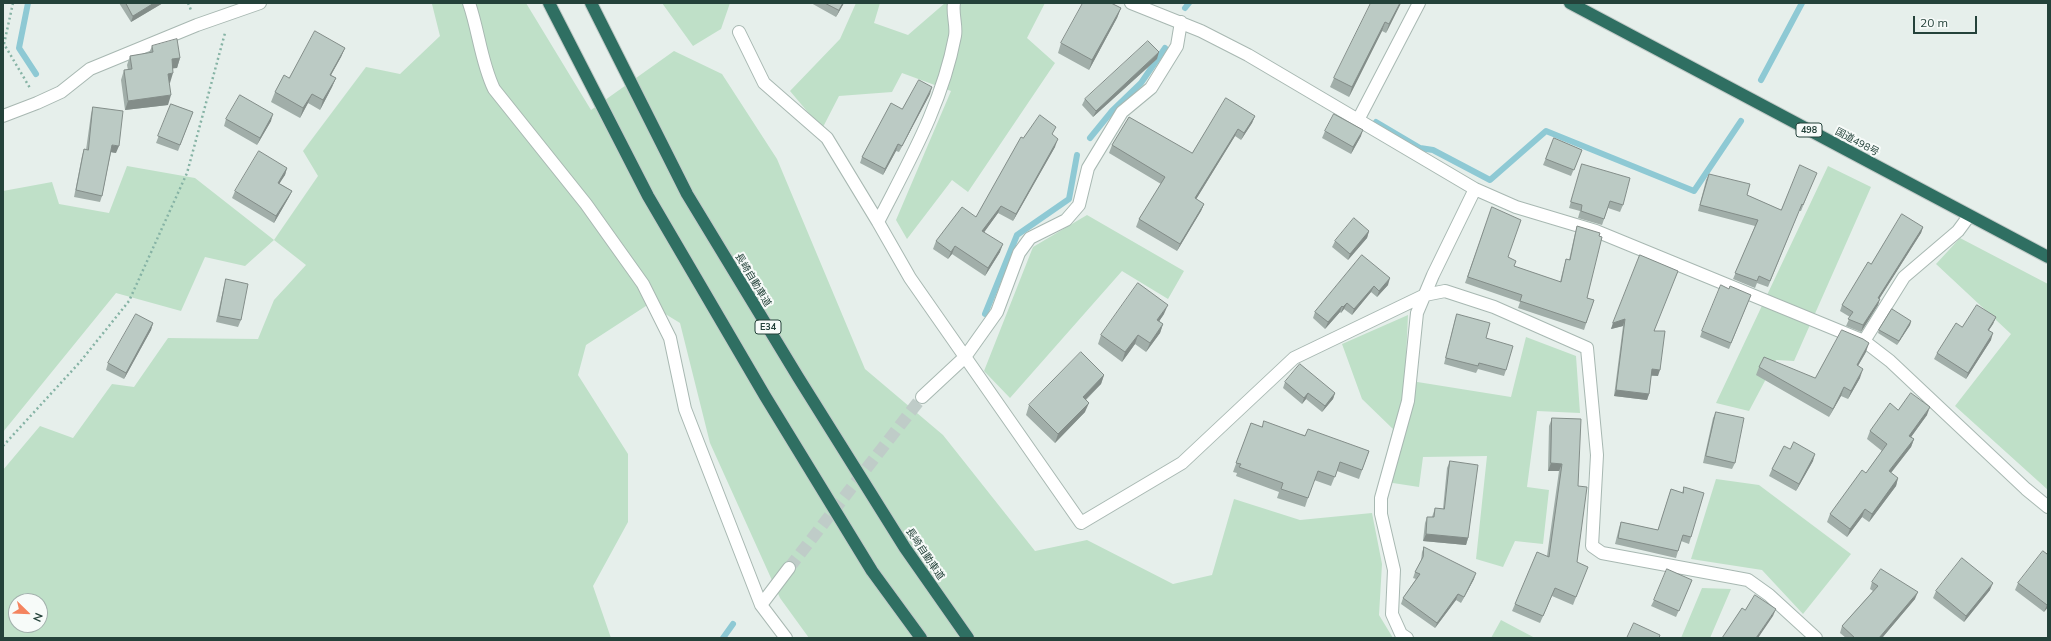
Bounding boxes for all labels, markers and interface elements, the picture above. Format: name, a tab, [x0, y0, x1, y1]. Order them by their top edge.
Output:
scale bar	[1915, 8, 1979, 34]
text: 20 m	[1920, 15, 1948, 30]
road number: 498	[1796, 123, 1822, 137]
street label: 国道498号	[1833, 125, 1881, 159]
street label: 長崎自動車道	[732, 251, 774, 309]
road number: E34	[755, 320, 781, 334]
street label: 長崎自動車道	[903, 526, 947, 582]
north arrow	[8, 593, 48, 633]
text: N	[30, 611, 46, 624]

